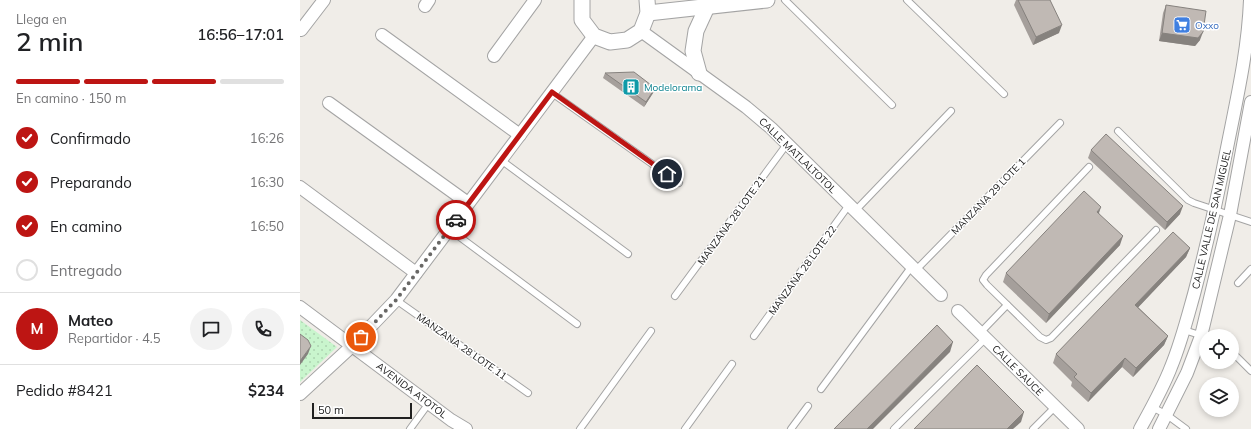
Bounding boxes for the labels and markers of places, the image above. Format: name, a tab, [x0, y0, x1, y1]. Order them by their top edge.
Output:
supermarket icon: Oxxo	[1172, 15, 1192, 35]
place label: Oxxo	[1195, 19, 1219, 32]
building icon: Modelorama	[621, 77, 641, 97]
place label: Modelorama	[644, 81, 702, 94]
pin	[650, 157, 684, 191]
pin	[344, 320, 378, 354]

